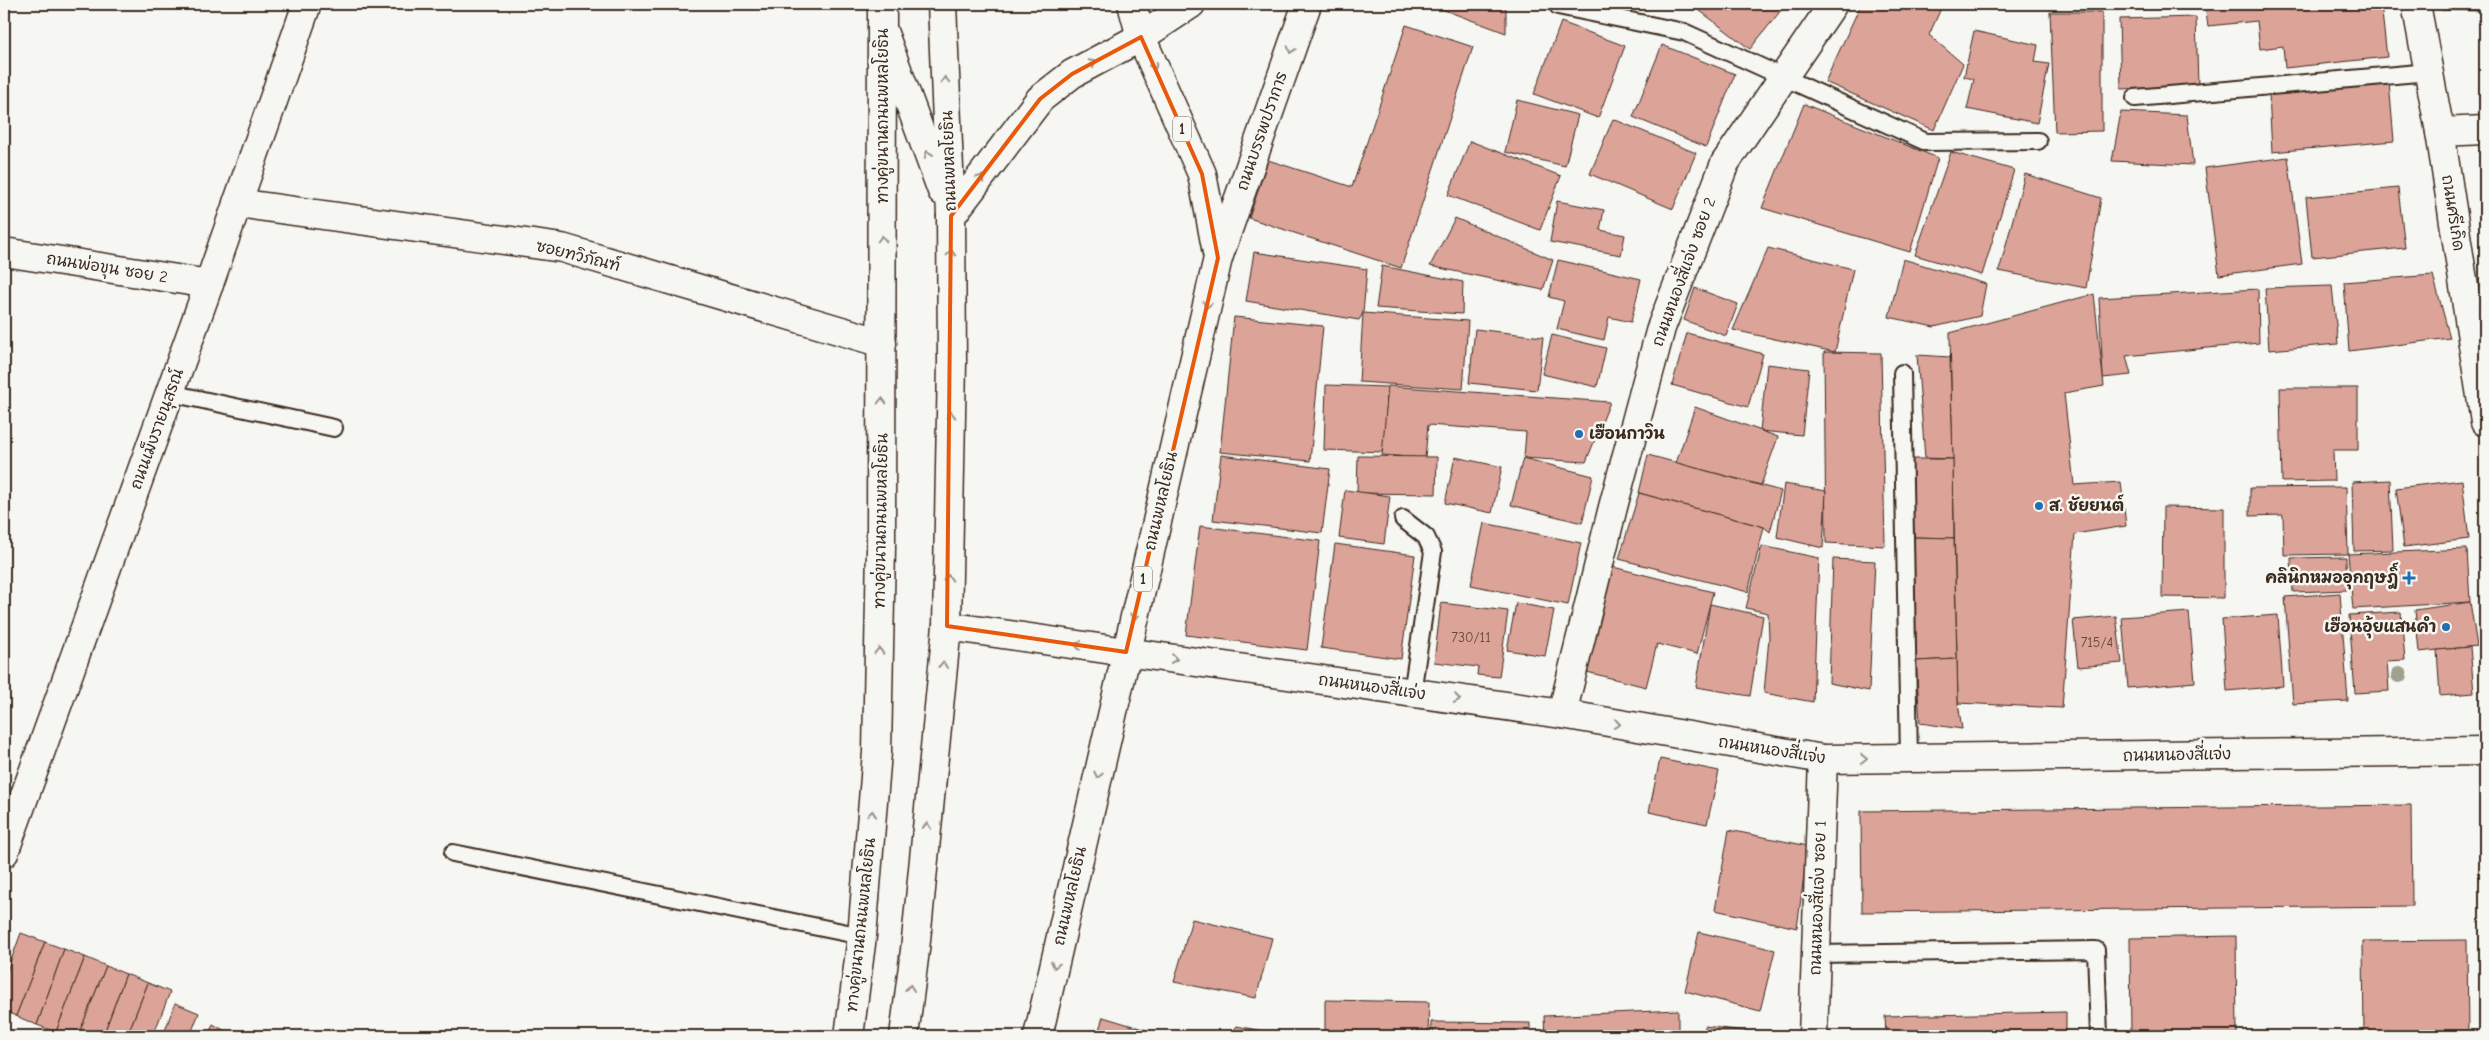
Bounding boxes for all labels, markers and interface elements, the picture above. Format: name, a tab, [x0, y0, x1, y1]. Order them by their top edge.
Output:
street label: ทางคู่ขนานถนนพหลโยธิน	[871, 28, 895, 204]
one-way arrow	[1287, 45, 1297, 54]
one-way arrow	[1088, 59, 1097, 69]
one-way arrow	[1147, 61, 1158, 70]
street label: ถนนบรรพปราการ	[1232, 69, 1291, 193]
one-way arrow	[940, 76, 951, 84]
street label: ถนนพหลโยธิน	[935, 110, 960, 212]
road number: 1	[1173, 116, 1191, 142]
one-way arrow	[924, 150, 934, 159]
street label: ถนนศรีเกิด	[2438, 173, 2470, 252]
one-way arrow	[975, 174, 984, 183]
street label: ถนนหนองสี่แจ่ง ซอย 2	[1642, 193, 1719, 349]
street label: ซอยทวิภัณฑ์	[534, 234, 623, 275]
one-way arrow	[877, 235, 887, 242]
street label: ถนนพ่อขุน ซอย 2	[45, 247, 169, 289]
one-way arrow	[946, 248, 956, 256]
one-way arrow	[1202, 301, 1213, 310]
street label: ถนนเม็งรายนุสรณ์	[124, 365, 190, 493]
one-way arrow	[877, 397, 887, 405]
one-way arrow	[946, 411, 956, 418]
place label: เฮือนกาวิน	[1589, 423, 1665, 443]
marker: เฮือนกาวิน	[1573, 428, 1585, 440]
street label: ทางคู่ขนานถนนพหลโยธิน	[867, 433, 895, 609]
street label: ถนนพหลโยธิน	[1138, 449, 1181, 552]
place label: ส. ชัยยนต์	[2049, 494, 2124, 515]
marker: ส. ชัยยนต์	[2033, 500, 2045, 512]
place label: คลินิกหมออุกฤษฎิ์	[2265, 562, 2399, 590]
road number: 1	[1134, 566, 1152, 592]
marker: คลินิกหมออุกฤษฎิ์	[2402, 571, 2416, 585]
one-way arrow	[942, 573, 953, 581]
one-way arrow	[1129, 612, 1140, 621]
place label: เฮือนอุ้ยแสนคำ	[2324, 615, 2436, 639]
marker: เฮือนอุ้ยแสนคำ	[2440, 621, 2452, 633]
house number: 730/11	[1451, 629, 1491, 646]
house number: 715/4	[2081, 634, 2114, 651]
one-way arrow	[1074, 641, 1082, 651]
one-way arrow	[874, 647, 884, 655]
one-way arrow	[1171, 653, 1179, 664]
one-way arrow	[937, 660, 948, 668]
street label: ถนนหนองสี่แจ่ง	[1317, 664, 1428, 703]
one-way arrow	[1453, 693, 1461, 704]
one-way arrow	[1613, 718, 1622, 728]
street label: ถนนหนองสี่แจ่ง	[1717, 726, 1828, 767]
street label: ถนนหนองสี่แจ่ง	[2123, 738, 2231, 765]
one-way arrow	[1860, 754, 1868, 764]
one-way arrow	[1093, 771, 1104, 780]
one-way arrow	[866, 809, 877, 817]
street label: ถนนหนองสี่แจ่ง ซอย 1	[1799, 820, 1830, 976]
one-way arrow	[921, 822, 932, 830]
street label: ทางคู่ขนานถนนพหลโยธิน	[840, 836, 882, 1013]
street label: ถนนพหลโยธิน	[1047, 844, 1090, 947]
one-way arrow	[1050, 960, 1060, 969]
one-way arrow	[904, 984, 915, 992]

